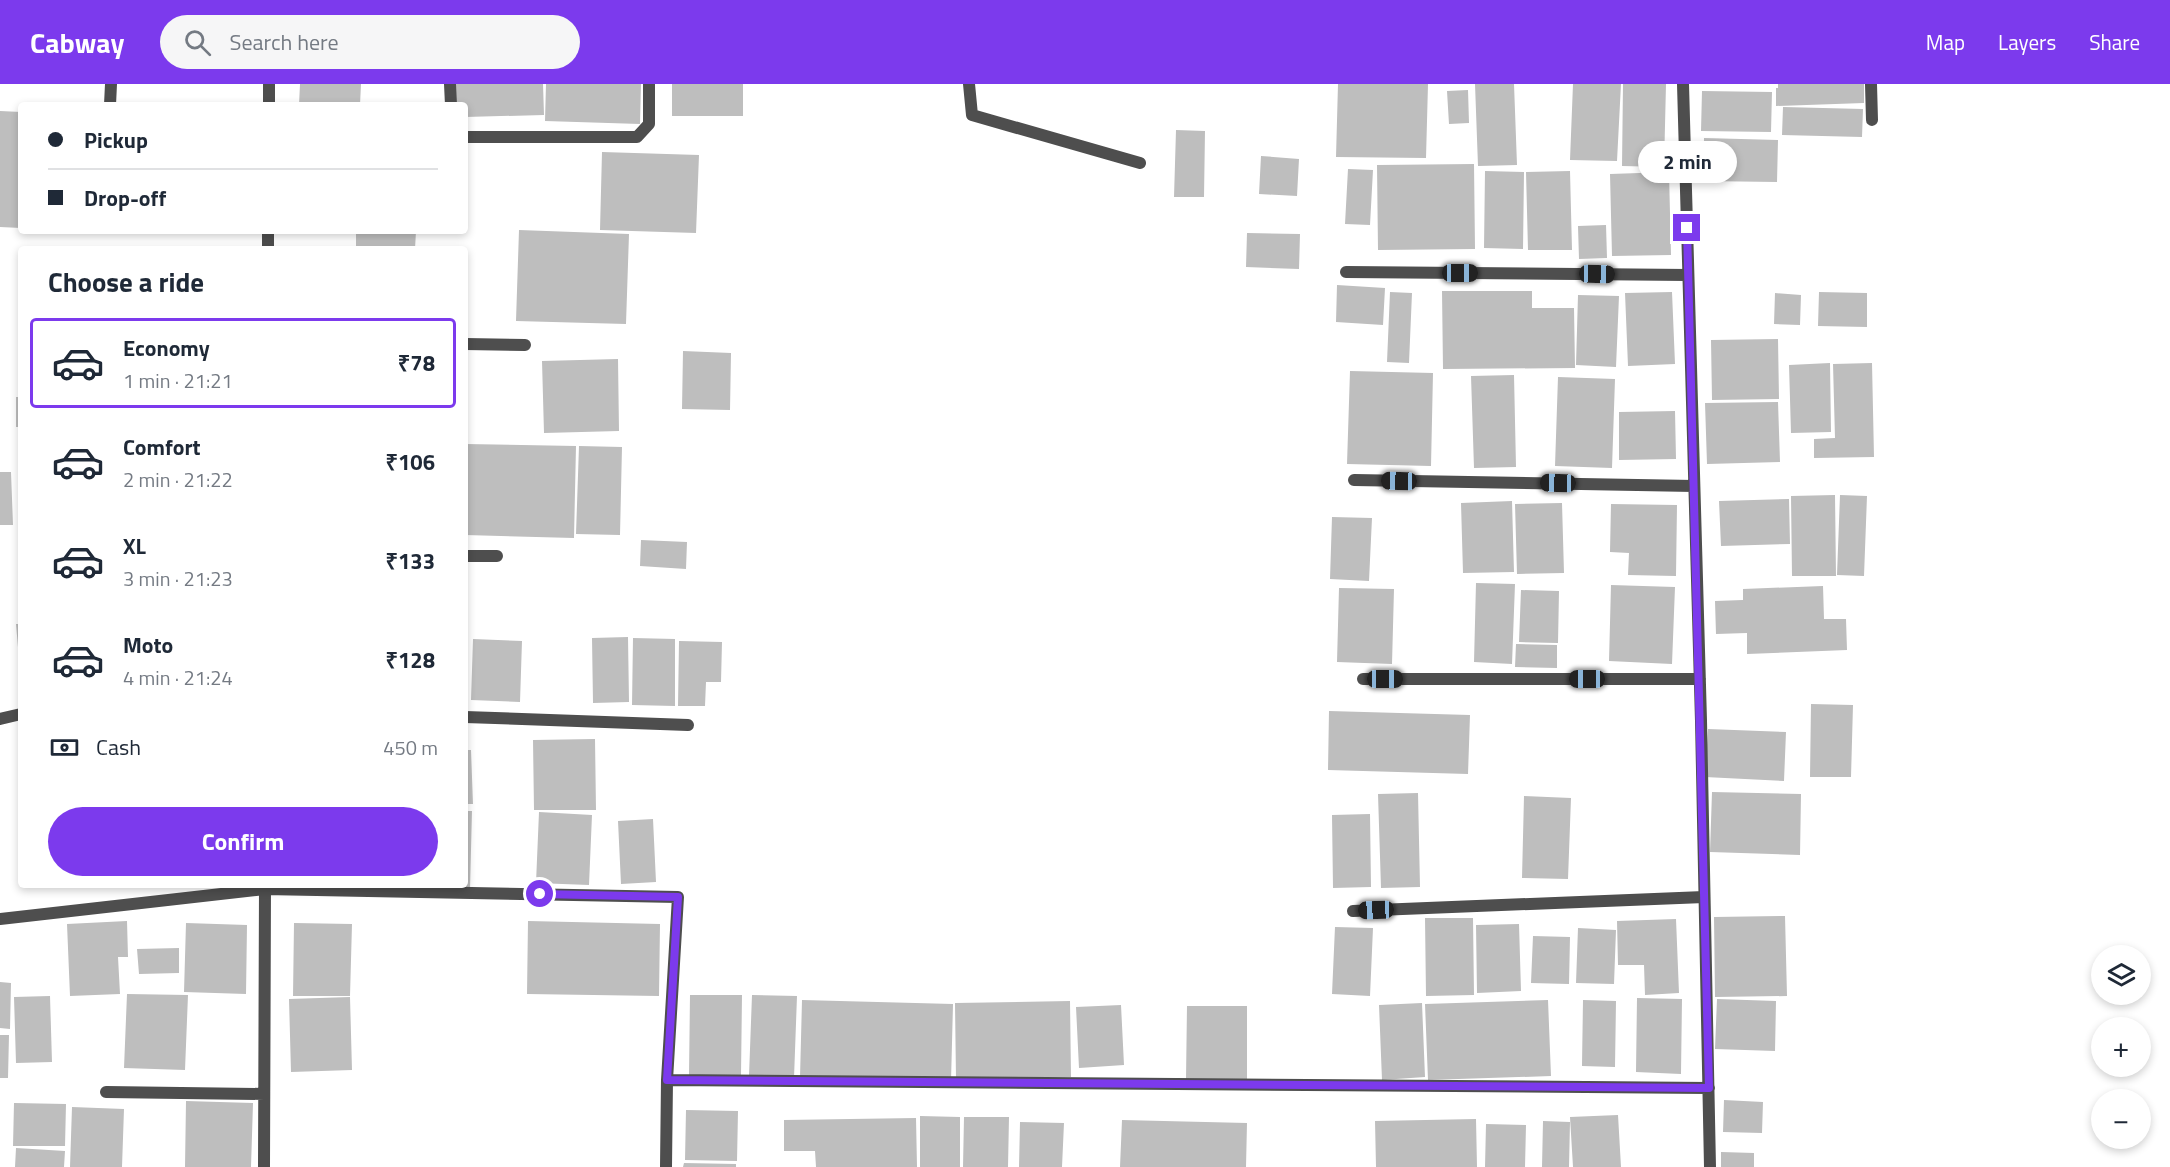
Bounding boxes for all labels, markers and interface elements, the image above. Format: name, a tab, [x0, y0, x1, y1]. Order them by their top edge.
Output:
search box	[160, 15, 580, 69]
text: Cabway	[30, 21, 124, 64]
text: Search here	[229, 25, 339, 59]
icon: search	[181, 26, 214, 59]
text: Map	[1926, 26, 1965, 58]
text: Layers	[1998, 26, 2056, 58]
text: Share	[2089, 26, 2140, 58]
text: Pickup	[84, 123, 148, 157]
callout: 2 min	[1638, 141, 1736, 183]
text: 2 min	[1663, 146, 1712, 177]
text: Drop-off	[84, 181, 166, 215]
route end	[1673, 214, 1700, 241]
text: Choose a ride	[48, 261, 204, 302]
car	[1442, 264, 1478, 282]
car	[1579, 265, 1615, 283]
text: Economy	[123, 331, 210, 365]
icon: car	[51, 336, 105, 390]
text: ₹78	[398, 346, 435, 380]
text: 1 min · 21:21	[123, 365, 233, 396]
text: Comfort	[123, 430, 201, 464]
icon: car	[51, 435, 105, 489]
text: ₹106	[385, 445, 435, 479]
text: 2 min · 21:22	[123, 464, 233, 495]
car	[1381, 472, 1417, 490]
car	[1540, 474, 1576, 492]
text: XL	[123, 529, 146, 563]
icon: car	[51, 534, 105, 588]
text: ₹133	[385, 544, 435, 578]
text: 3 min · 21:23	[123, 563, 233, 594]
text: Moto	[123, 628, 173, 662]
icon: car	[51, 633, 105, 687]
text: ₹128	[385, 643, 435, 677]
text: 4 min · 21:24	[123, 662, 233, 693]
car	[1367, 670, 1403, 688]
car	[1569, 670, 1605, 688]
text: Cash	[96, 730, 141, 764]
icon: cash	[48, 731, 81, 764]
text: 450 m	[383, 732, 438, 763]
button: Confirm	[48, 807, 438, 876]
route start	[526, 880, 553, 907]
car	[1358, 900, 1394, 920]
map controls	[2091, 945, 2151, 1149]
button: layers	[2091, 945, 2151, 1005]
button: +	[2091, 1017, 2151, 1077]
button: −	[2091, 1089, 2151, 1149]

